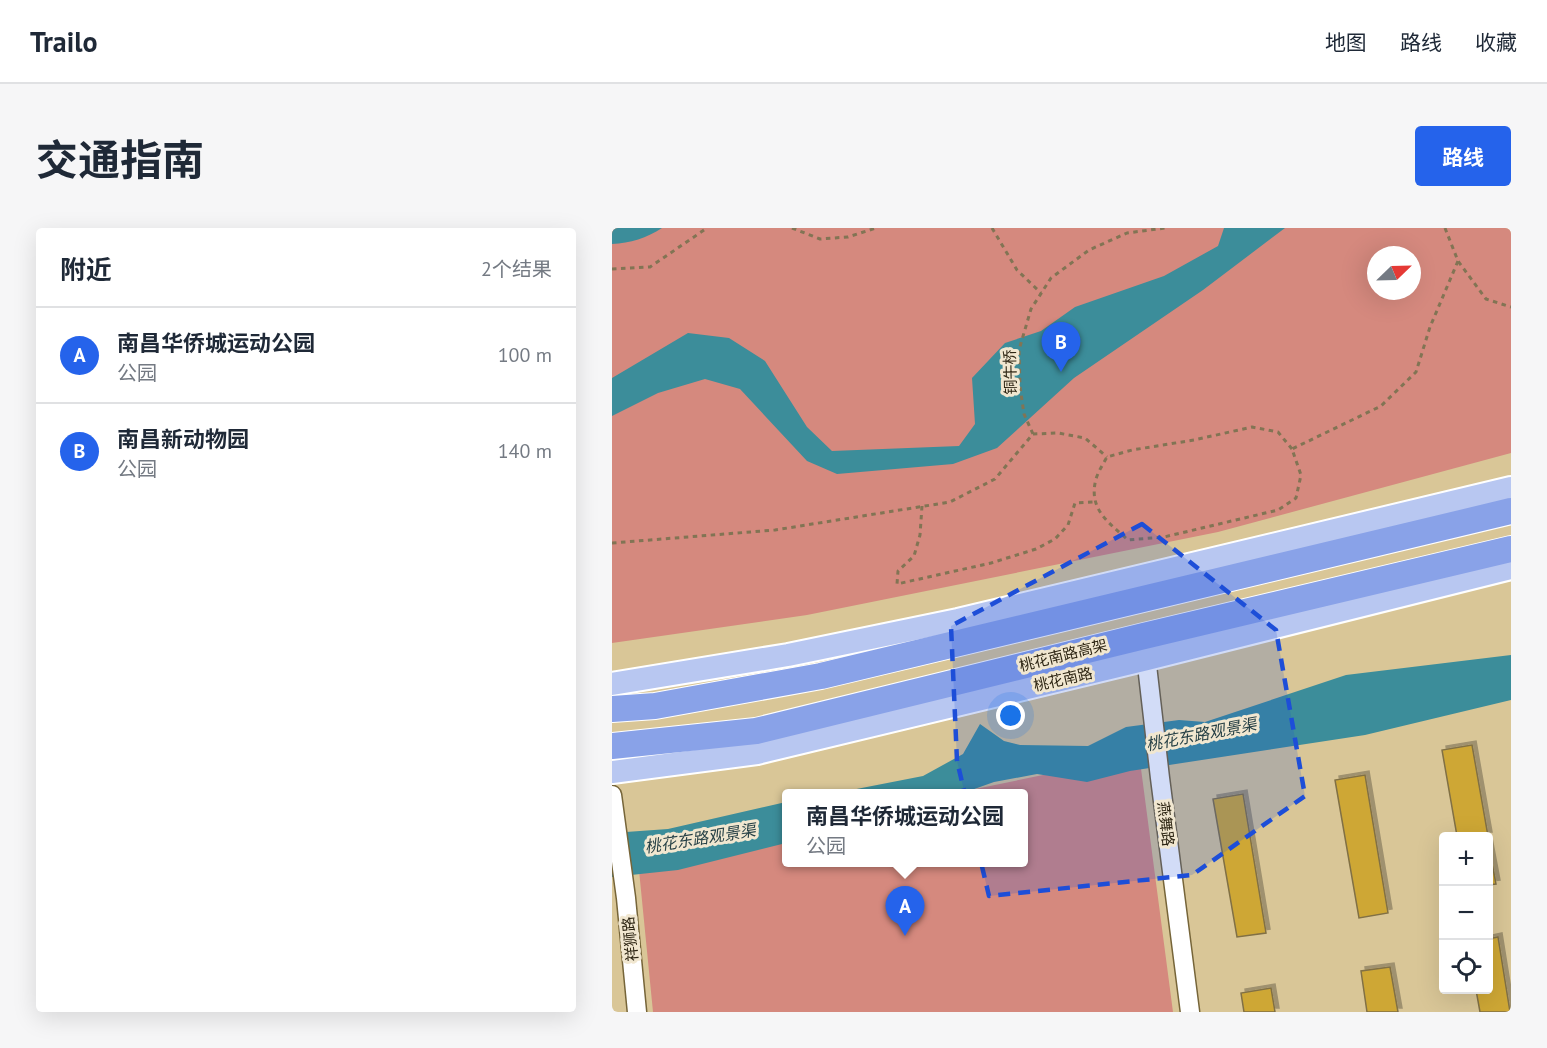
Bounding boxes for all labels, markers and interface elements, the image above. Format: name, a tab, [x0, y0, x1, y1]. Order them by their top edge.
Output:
text: Trailo	[30, 23, 97, 60]
text: 地图	[1325, 29, 1367, 56]
text: 路线	[1400, 29, 1442, 56]
text: 收藏	[1475, 29, 1517, 56]
button: 路线	[1415, 126, 1511, 186]
text: 交通指南	[36, 132, 204, 187]
north arrow	[1367, 246, 1421, 300]
text: 附近	[60, 253, 112, 286]
text: 2个结果	[481, 256, 552, 282]
pin: B	[1042, 322, 1080, 372]
text: 南昌华侨城运动公园	[117, 329, 315, 357]
text: A	[73, 342, 86, 368]
text: 100 m	[498, 342, 552, 368]
street label: 铜牛桥	[1000, 349, 1020, 395]
text: 公园	[117, 360, 157, 386]
text: 南昌新动物园	[117, 425, 249, 453]
text: B	[74, 438, 85, 464]
text: 140 m	[498, 438, 552, 464]
text: 公园	[117, 456, 157, 482]
street label: 桃花南路高架	[1017, 635, 1109, 675]
street label: 桃花南路	[1032, 663, 1094, 695]
your location	[996, 701, 1025, 730]
water label: 桃花东路观景渠	[1144, 713, 1260, 755]
popup	[782, 789, 1028, 867]
street label: 燕舞路	[1154, 801, 1178, 847]
text: 南昌华侨城运动公园	[806, 802, 1004, 830]
water label: 桃花东路观景渠	[643, 819, 759, 857]
map controls	[1439, 832, 1493, 994]
button: +	[1439, 832, 1493, 886]
text: 公园	[806, 833, 846, 859]
pin: A	[886, 886, 924, 936]
button: −	[1439, 886, 1493, 940]
street label: 祥狮路	[618, 916, 642, 962]
button: locate	[1439, 940, 1493, 994]

